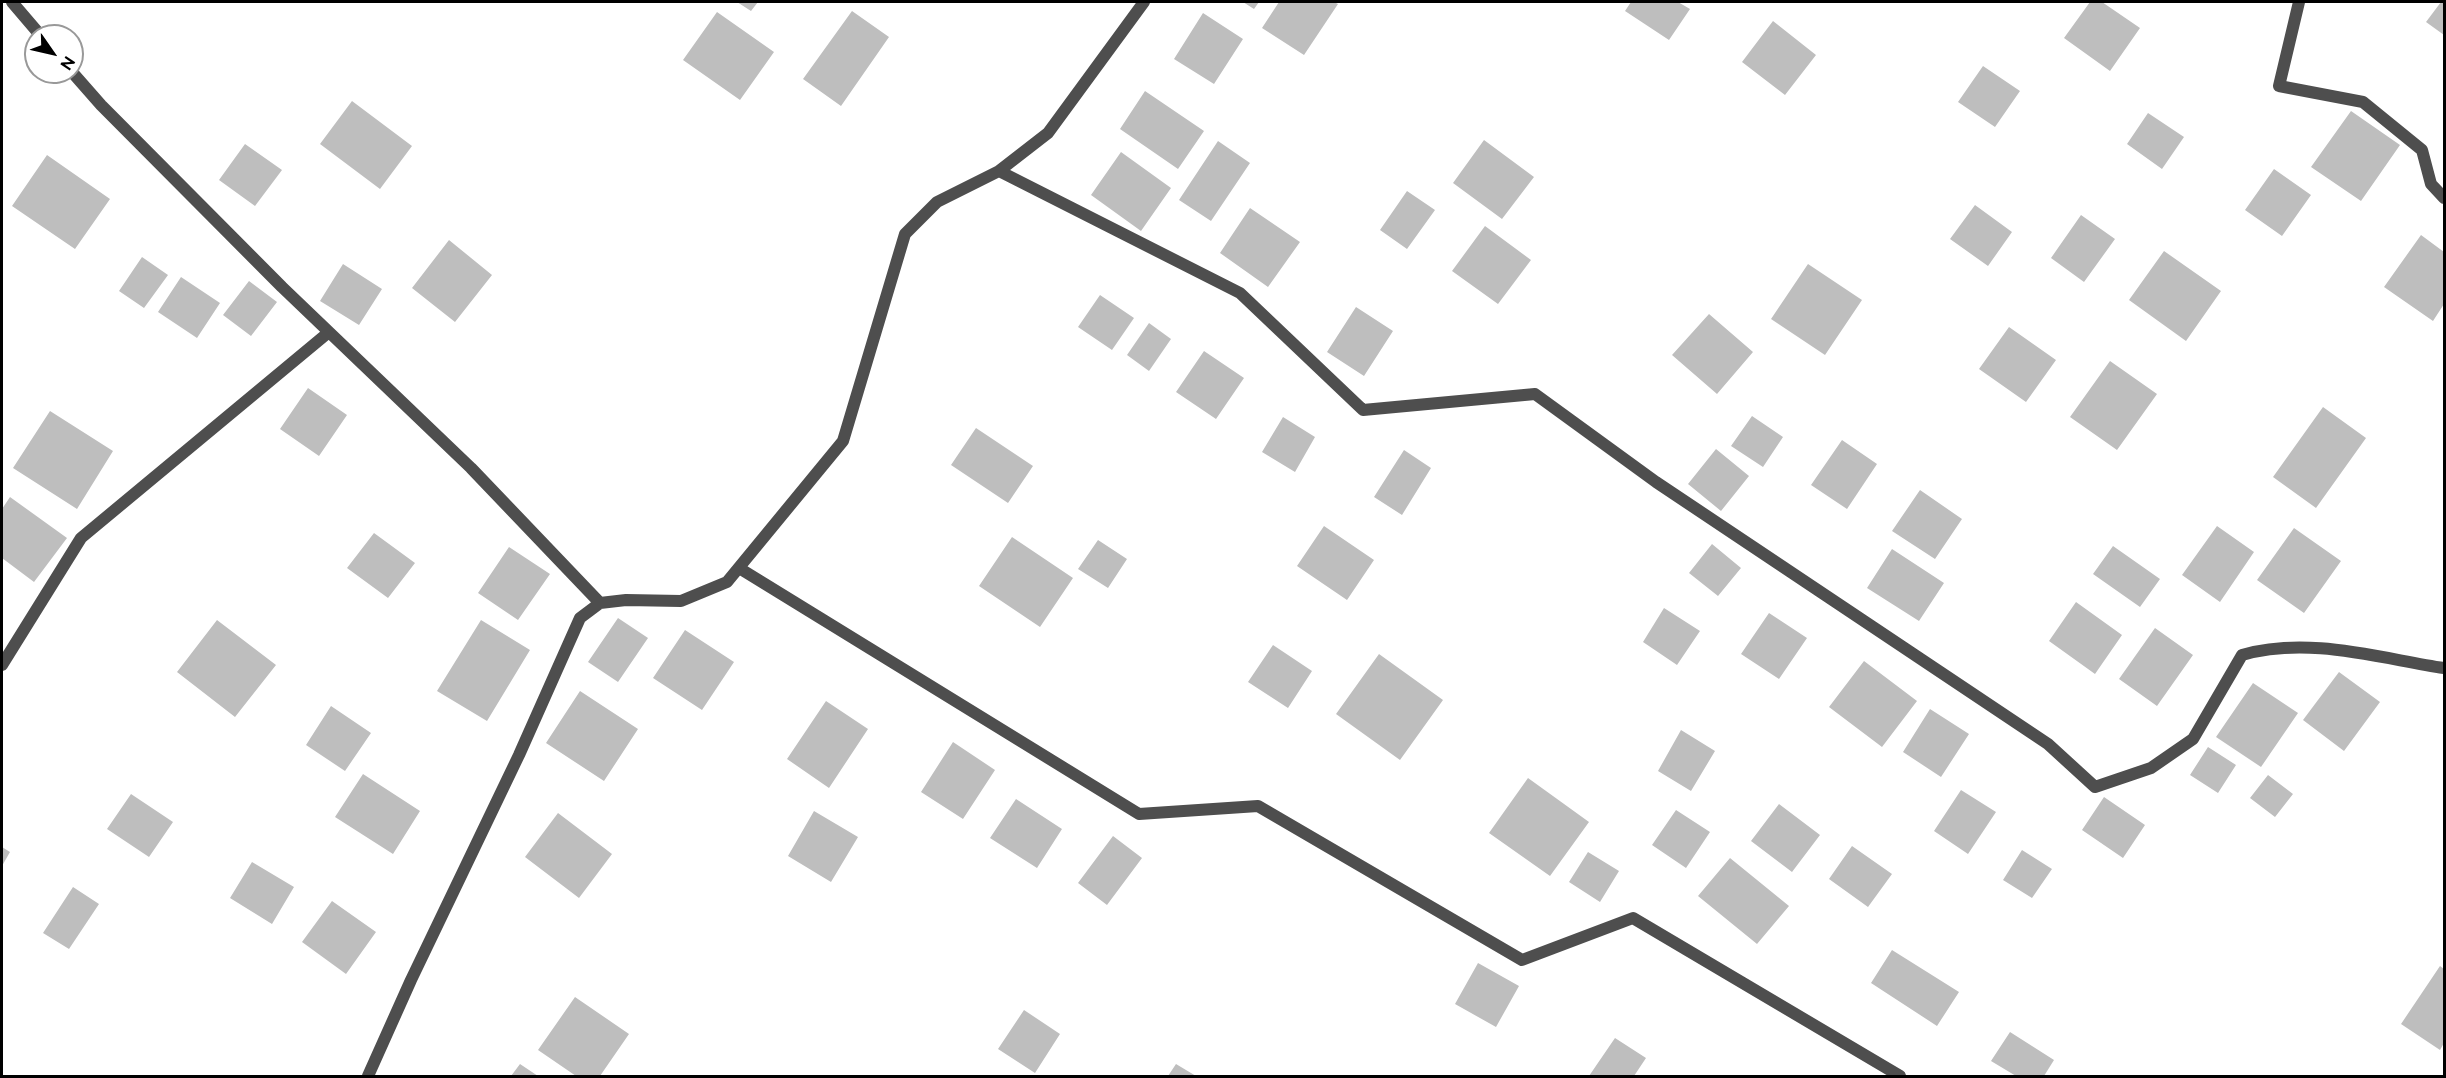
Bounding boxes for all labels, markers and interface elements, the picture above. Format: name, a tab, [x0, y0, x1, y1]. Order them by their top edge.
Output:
north arrow	[24, 24, 84, 84]
text: N	[56, 53, 79, 74]

